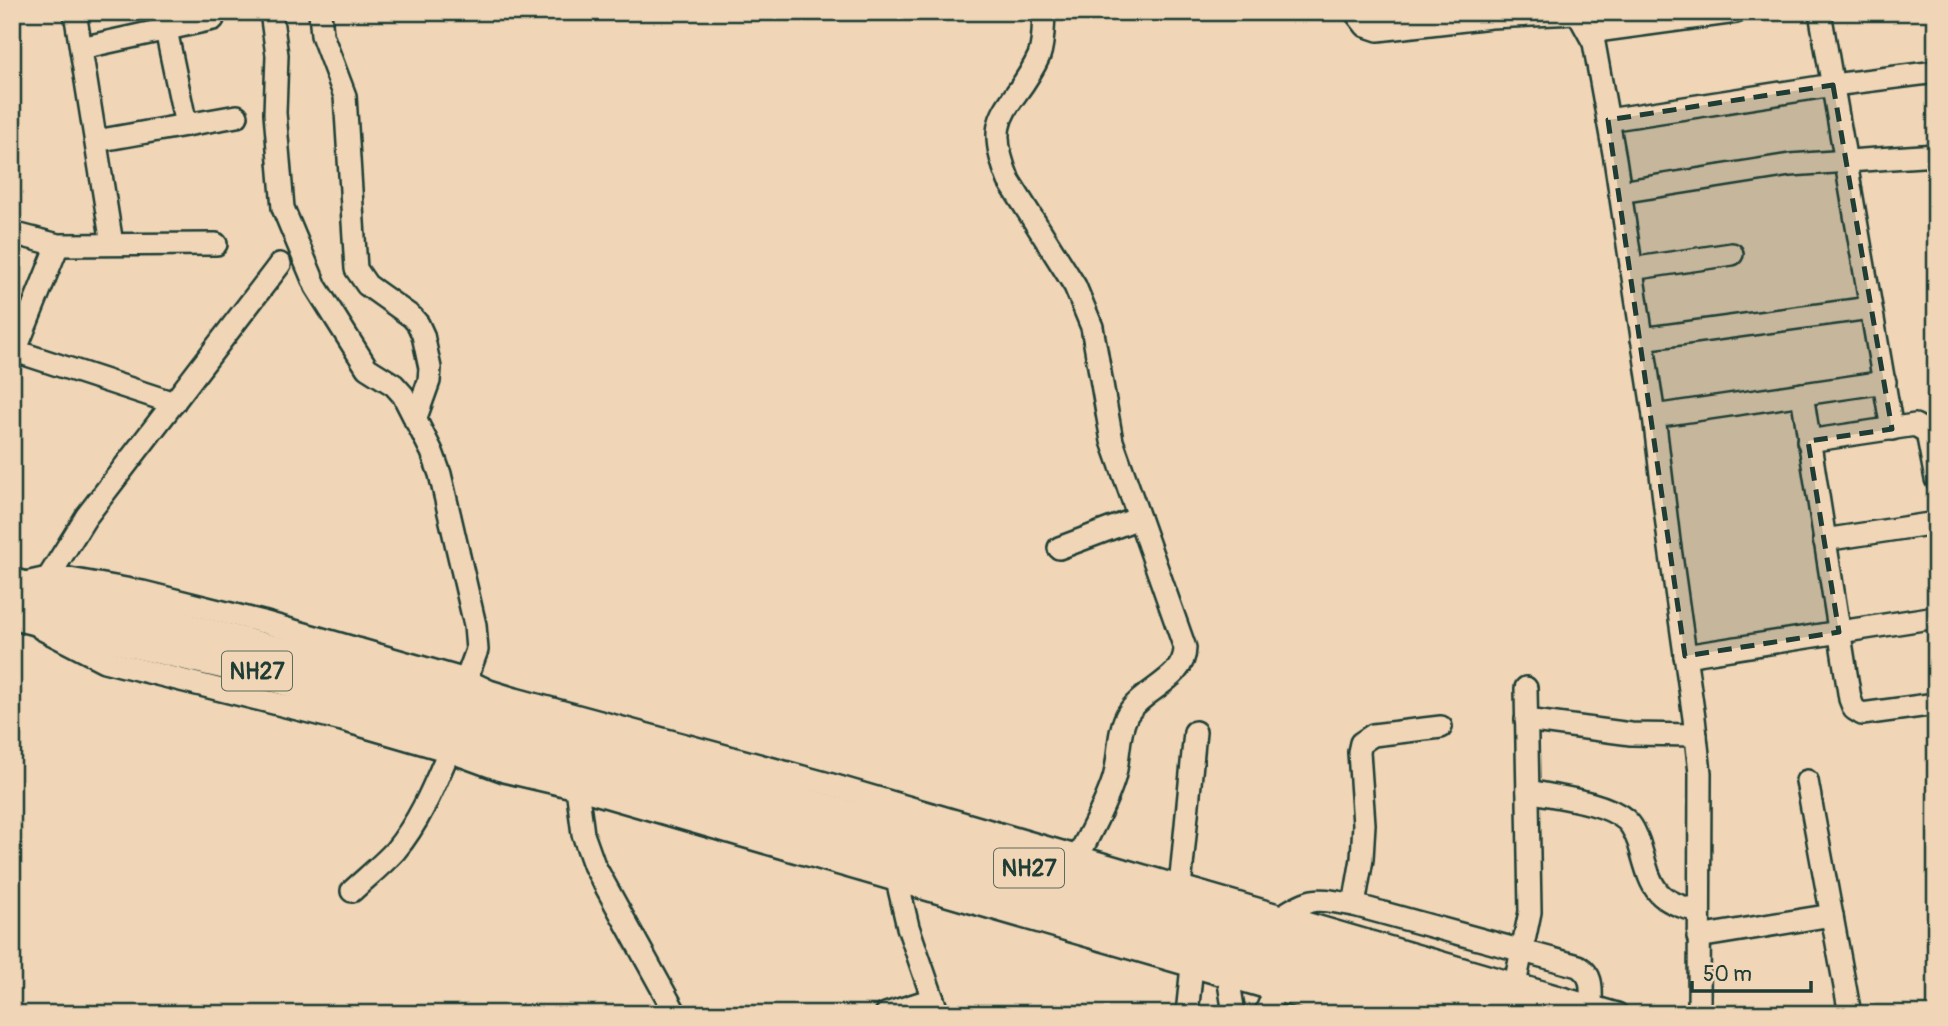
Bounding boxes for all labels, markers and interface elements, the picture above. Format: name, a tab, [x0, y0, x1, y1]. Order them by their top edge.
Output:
road number: NH27	[222, 652, 292, 691]
road number: NH27	[994, 848, 1064, 888]
scale bar	[1692, 949, 1812, 993]
text: 50 m	[1703, 961, 1752, 988]

